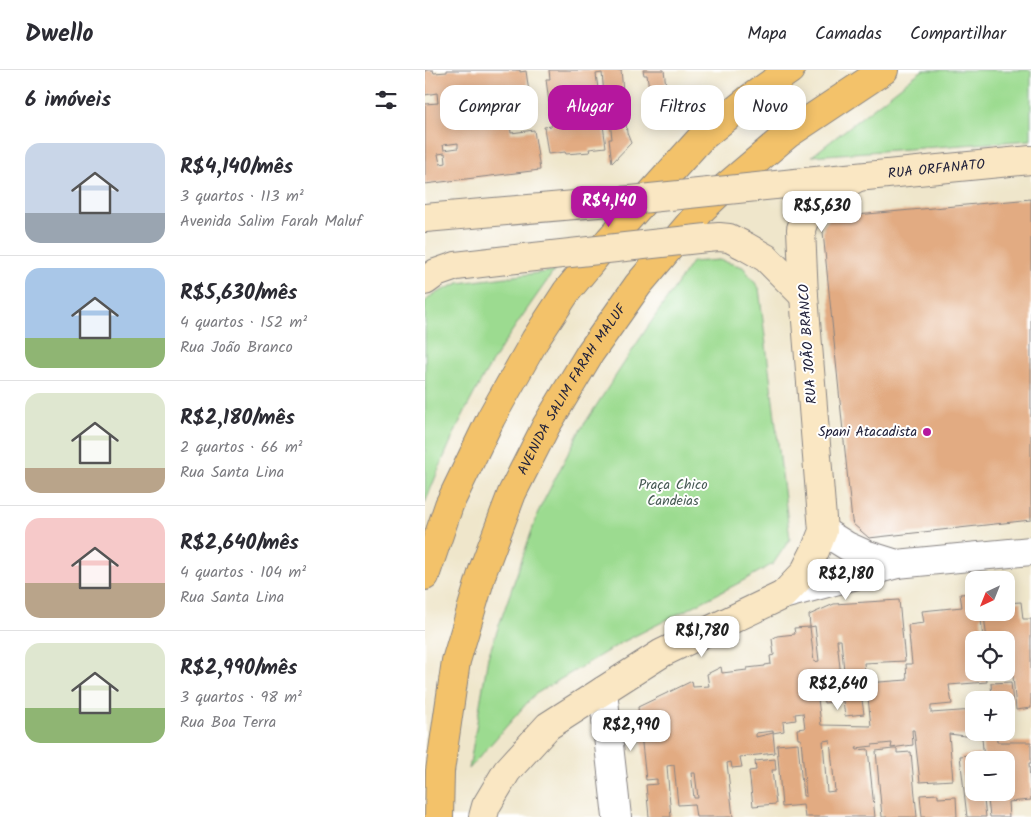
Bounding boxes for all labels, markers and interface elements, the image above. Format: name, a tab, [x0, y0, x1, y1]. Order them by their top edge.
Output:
text: Dwello	[25, 15, 93, 54]
text: Mapa	[747, 20, 787, 49]
text: Camadas	[815, 20, 882, 49]
text: Compartilhar	[910, 20, 1006, 49]
text: 6 imóveis	[25, 84, 111, 117]
chip: Comprar	[440, 85, 538, 130]
chip: Alugar	[548, 85, 631, 130]
chip: Filtros	[641, 85, 724, 130]
chip: Novo	[734, 85, 806, 130]
icon: filters	[372, 86, 400, 114]
text: R$4,140/mês	[180, 151, 293, 184]
street label: RUA ORFANATO	[887, 154, 986, 185]
icon: home	[65, 163, 125, 223]
text: 3 quartos · 113 m²	[180, 184, 304, 209]
pin: R$4,140	[563, 186, 655, 228]
text: R$4,140	[582, 189, 636, 214]
pin: R$5,630	[776, 190, 868, 233]
text: R$5,630	[793, 194, 851, 219]
text: Avenida Salim Farah Maluf	[180, 209, 362, 234]
text: R$5,630/mês	[180, 277, 297, 310]
street label: RUA JOÃO BRANCO	[793, 283, 823, 405]
icon: home	[65, 288, 125, 348]
street label: AVENIDA SALIM FARAH MALUF	[512, 298, 633, 479]
text: 4 quartos · 152 m²	[180, 310, 307, 335]
text: Rua João Branco	[180, 335, 293, 360]
text: R$2,180/mês	[180, 402, 295, 435]
icon: home	[65, 413, 125, 473]
place label: Spani Atacadista	[818, 421, 917, 443]
marker: Spani Atacadista	[921, 426, 933, 438]
text: 2 quartos · 66 m²	[180, 435, 303, 460]
text: Rua Santa Lina	[180, 460, 284, 485]
park label: Praça Chico Candeias	[638, 474, 708, 512]
text: R$2,640/mês	[180, 527, 299, 560]
icon: home	[65, 538, 125, 598]
pin: R$2,180	[800, 558, 892, 601]
text: 4 quartos · 104 m²	[180, 560, 306, 585]
text: R$2,180	[818, 562, 874, 587]
north arrow	[965, 571, 1015, 621]
map controls	[965, 571, 1015, 801]
text: Rua Santa Lina	[180, 585, 284, 610]
pin: R$1,780	[656, 616, 748, 658]
text: R$1,780	[675, 619, 729, 644]
button: locate	[965, 631, 1015, 681]
text: R$2,990/mês	[180, 652, 297, 685]
icon: home	[65, 663, 125, 723]
pin: R$2,640	[792, 668, 884, 711]
text: R$2,640	[809, 672, 867, 697]
text: 3 quartos · 98 m²	[180, 685, 302, 710]
button: +	[965, 691, 1015, 741]
text: Rua Boa Terra	[180, 710, 276, 735]
pin: R$2,990	[585, 710, 677, 752]
text: R$2,990	[602, 713, 660, 738]
button: −	[965, 751, 1015, 801]

